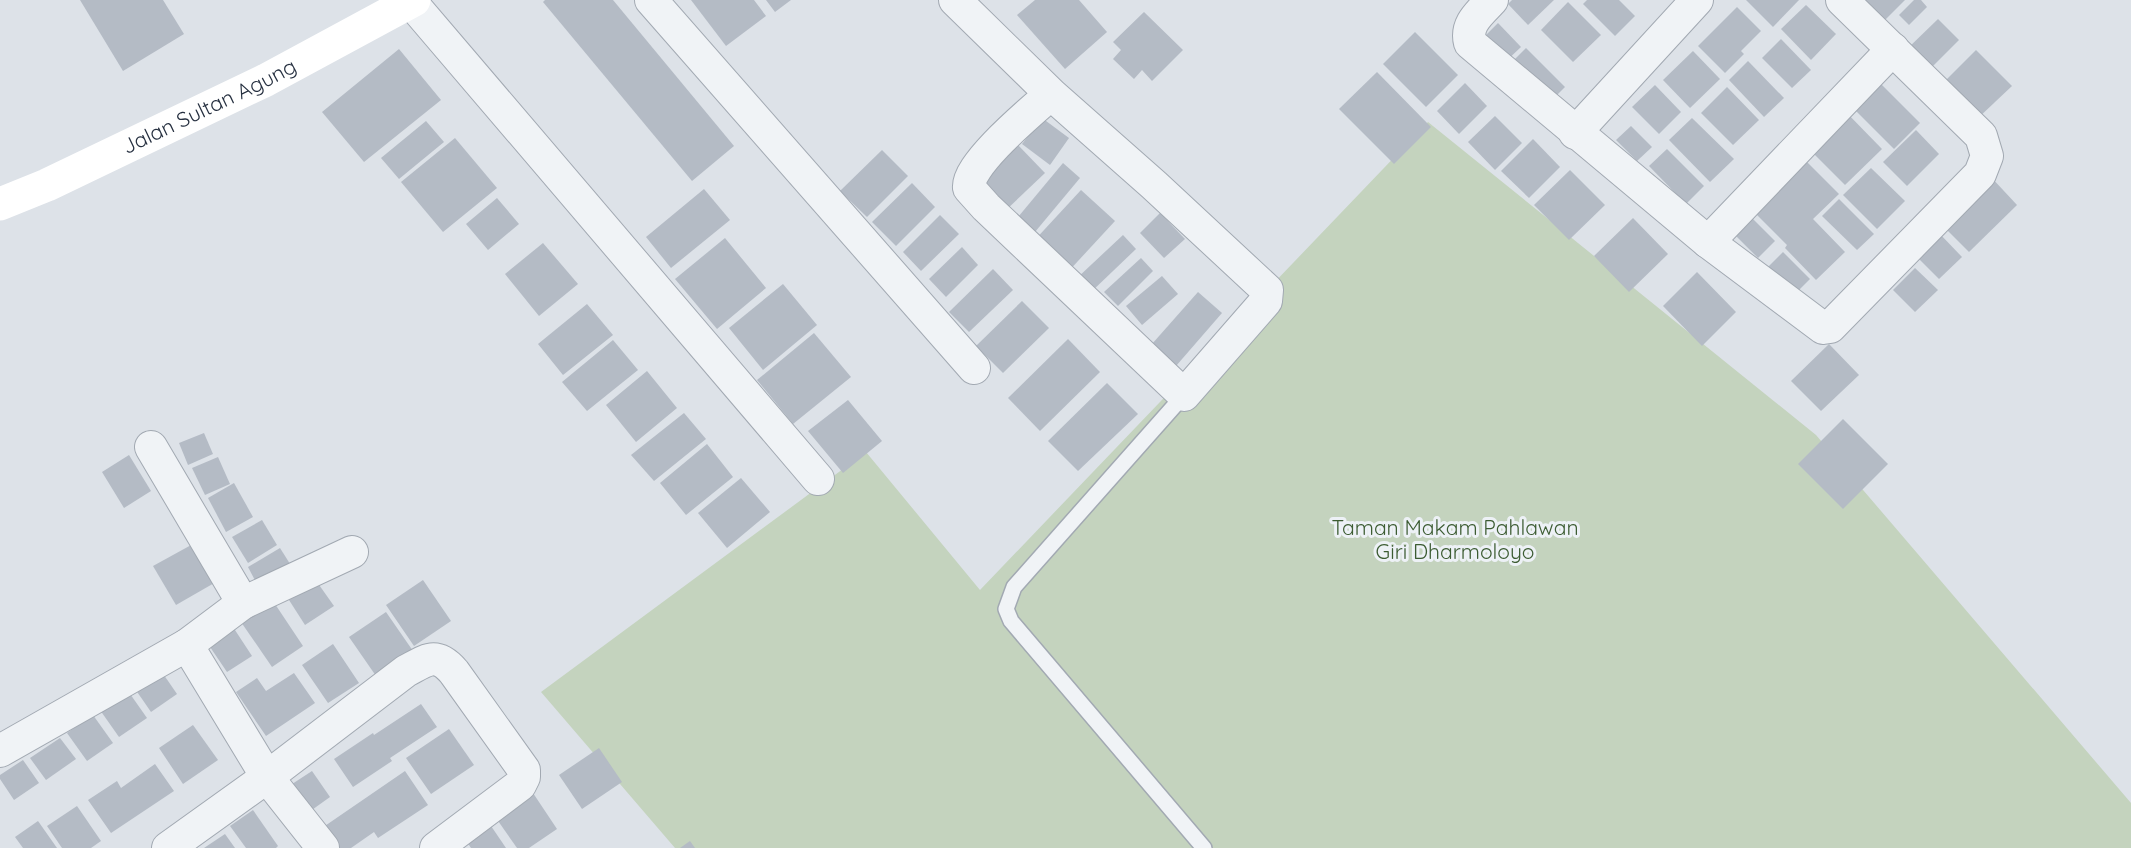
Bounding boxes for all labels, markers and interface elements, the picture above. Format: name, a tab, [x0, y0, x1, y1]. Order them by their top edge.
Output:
street label: Jalan Sultan Agung	[118, 52, 300, 159]
park label: Taman Makam Pahlawan Giri Dharmoloyo	[1331, 514, 1579, 564]

